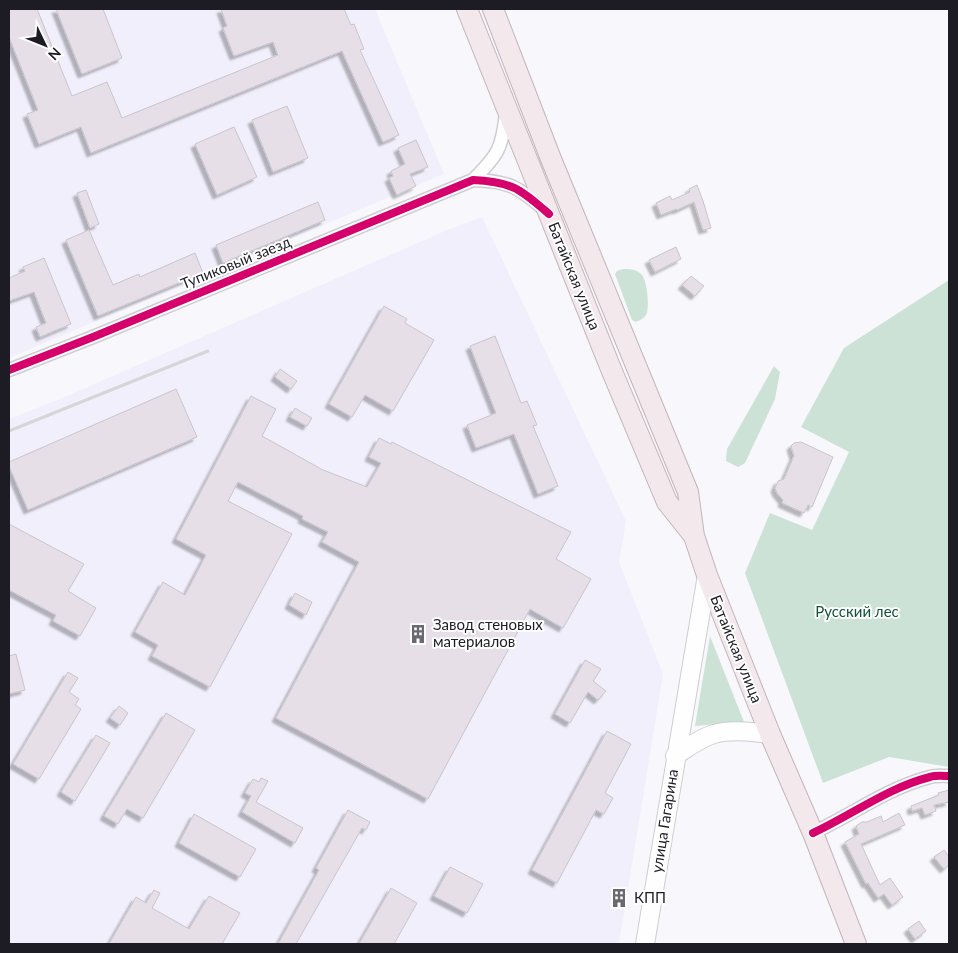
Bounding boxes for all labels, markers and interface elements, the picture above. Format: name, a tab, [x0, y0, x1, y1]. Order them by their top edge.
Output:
north arrow	[20, 20, 70, 70]
text: N	[45, 44, 65, 64]
street label: Батайская улица	[545, 219, 605, 332]
street label: Тупиковый заезд	[178, 232, 293, 292]
street label: Батайская улица	[707, 592, 767, 705]
park label: Русский лес	[815, 602, 899, 620]
place label: Завод стеновых материалов	[433, 615, 543, 650]
building icon: Завод стеновых материалов	[407, 623, 429, 645]
street label: улица Гагарина	[647, 768, 681, 874]
building icon: КПП	[608, 887, 630, 909]
place label: КПП	[634, 888, 666, 906]

